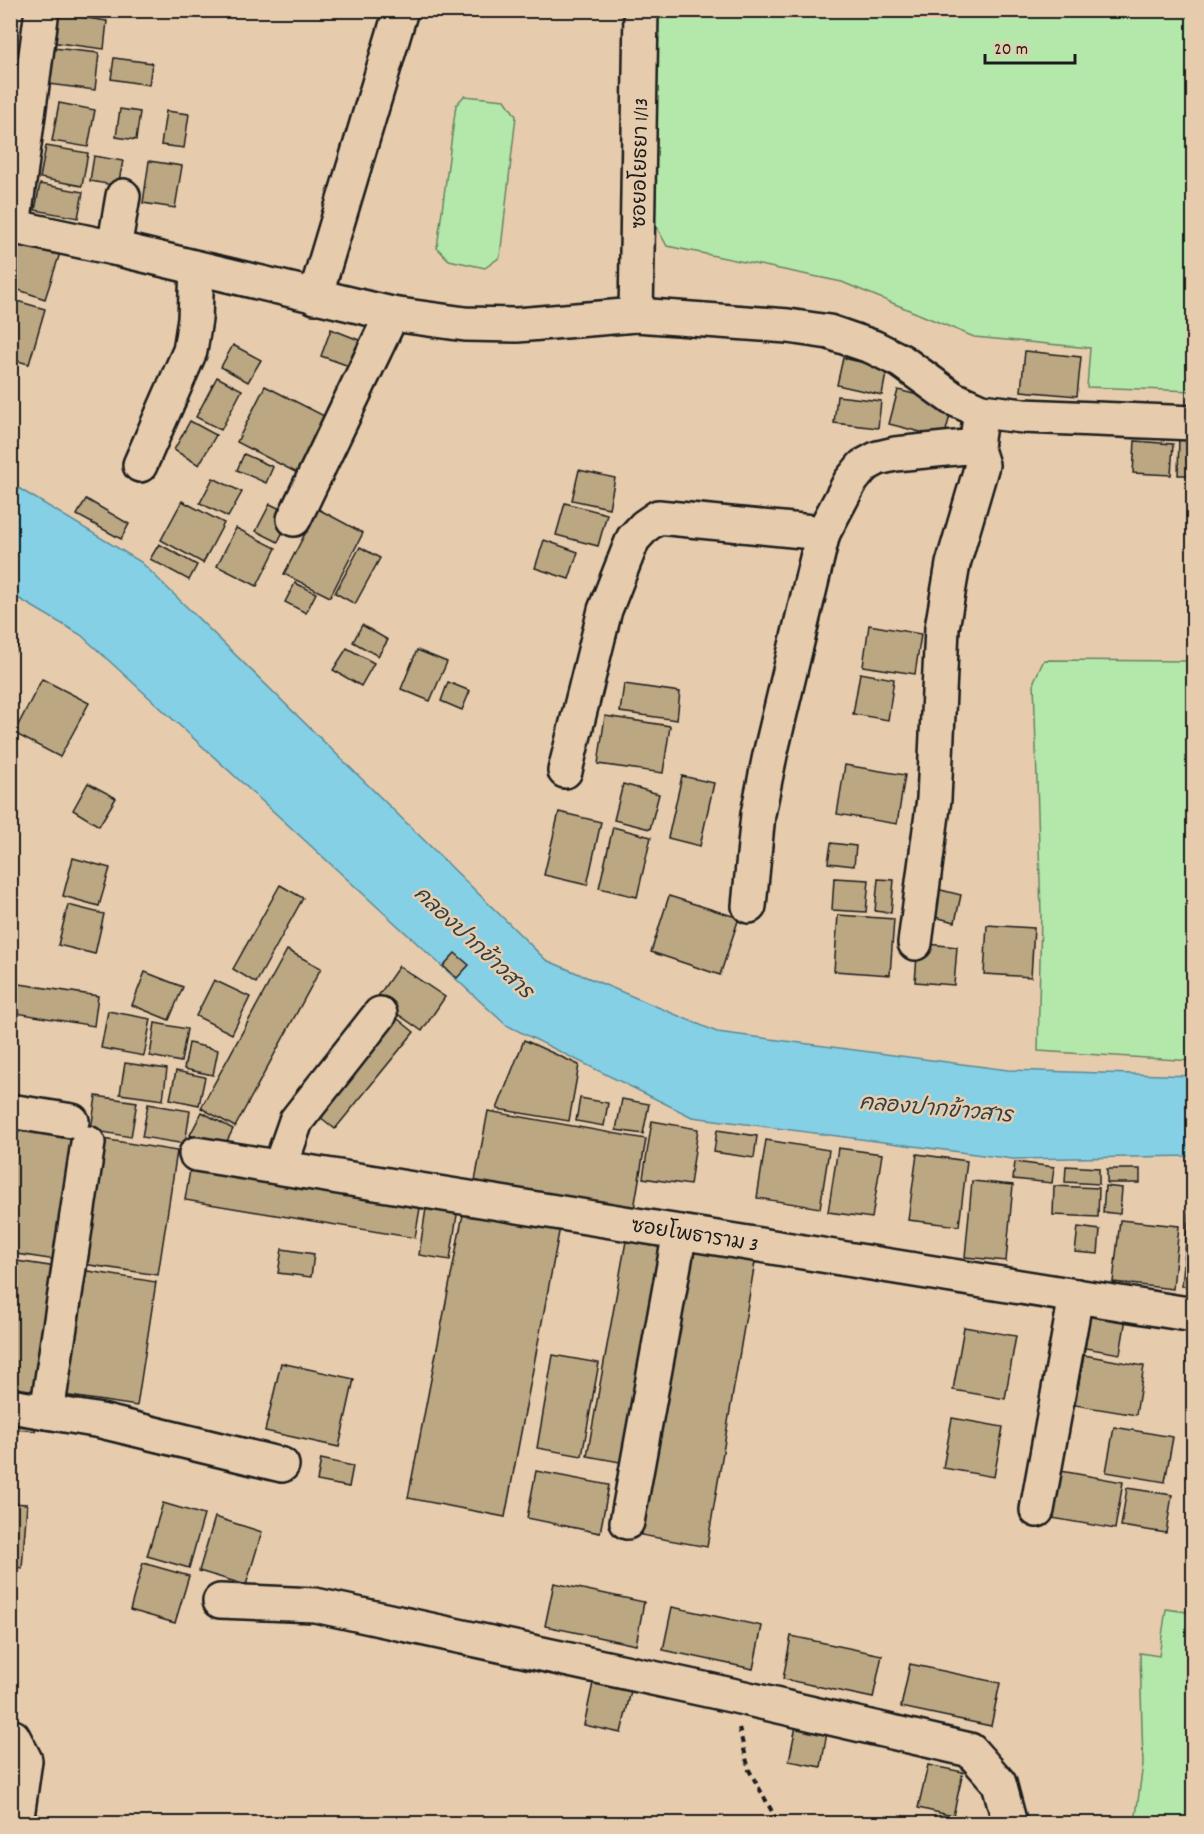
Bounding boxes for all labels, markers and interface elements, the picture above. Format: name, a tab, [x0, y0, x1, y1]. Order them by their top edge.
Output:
scale bar	[985, 27, 1075, 65]
text: 20 m	[994, 38, 1028, 63]
street label: ซอยอโยธยา 1/13	[625, 98, 657, 229]
water label: คลองปากข้าวสาร	[406, 880, 540, 1009]
water label: คลองปากข้าวสาร	[858, 1088, 1015, 1133]
street label: ซอยโพธาราม 3	[629, 1211, 760, 1261]

